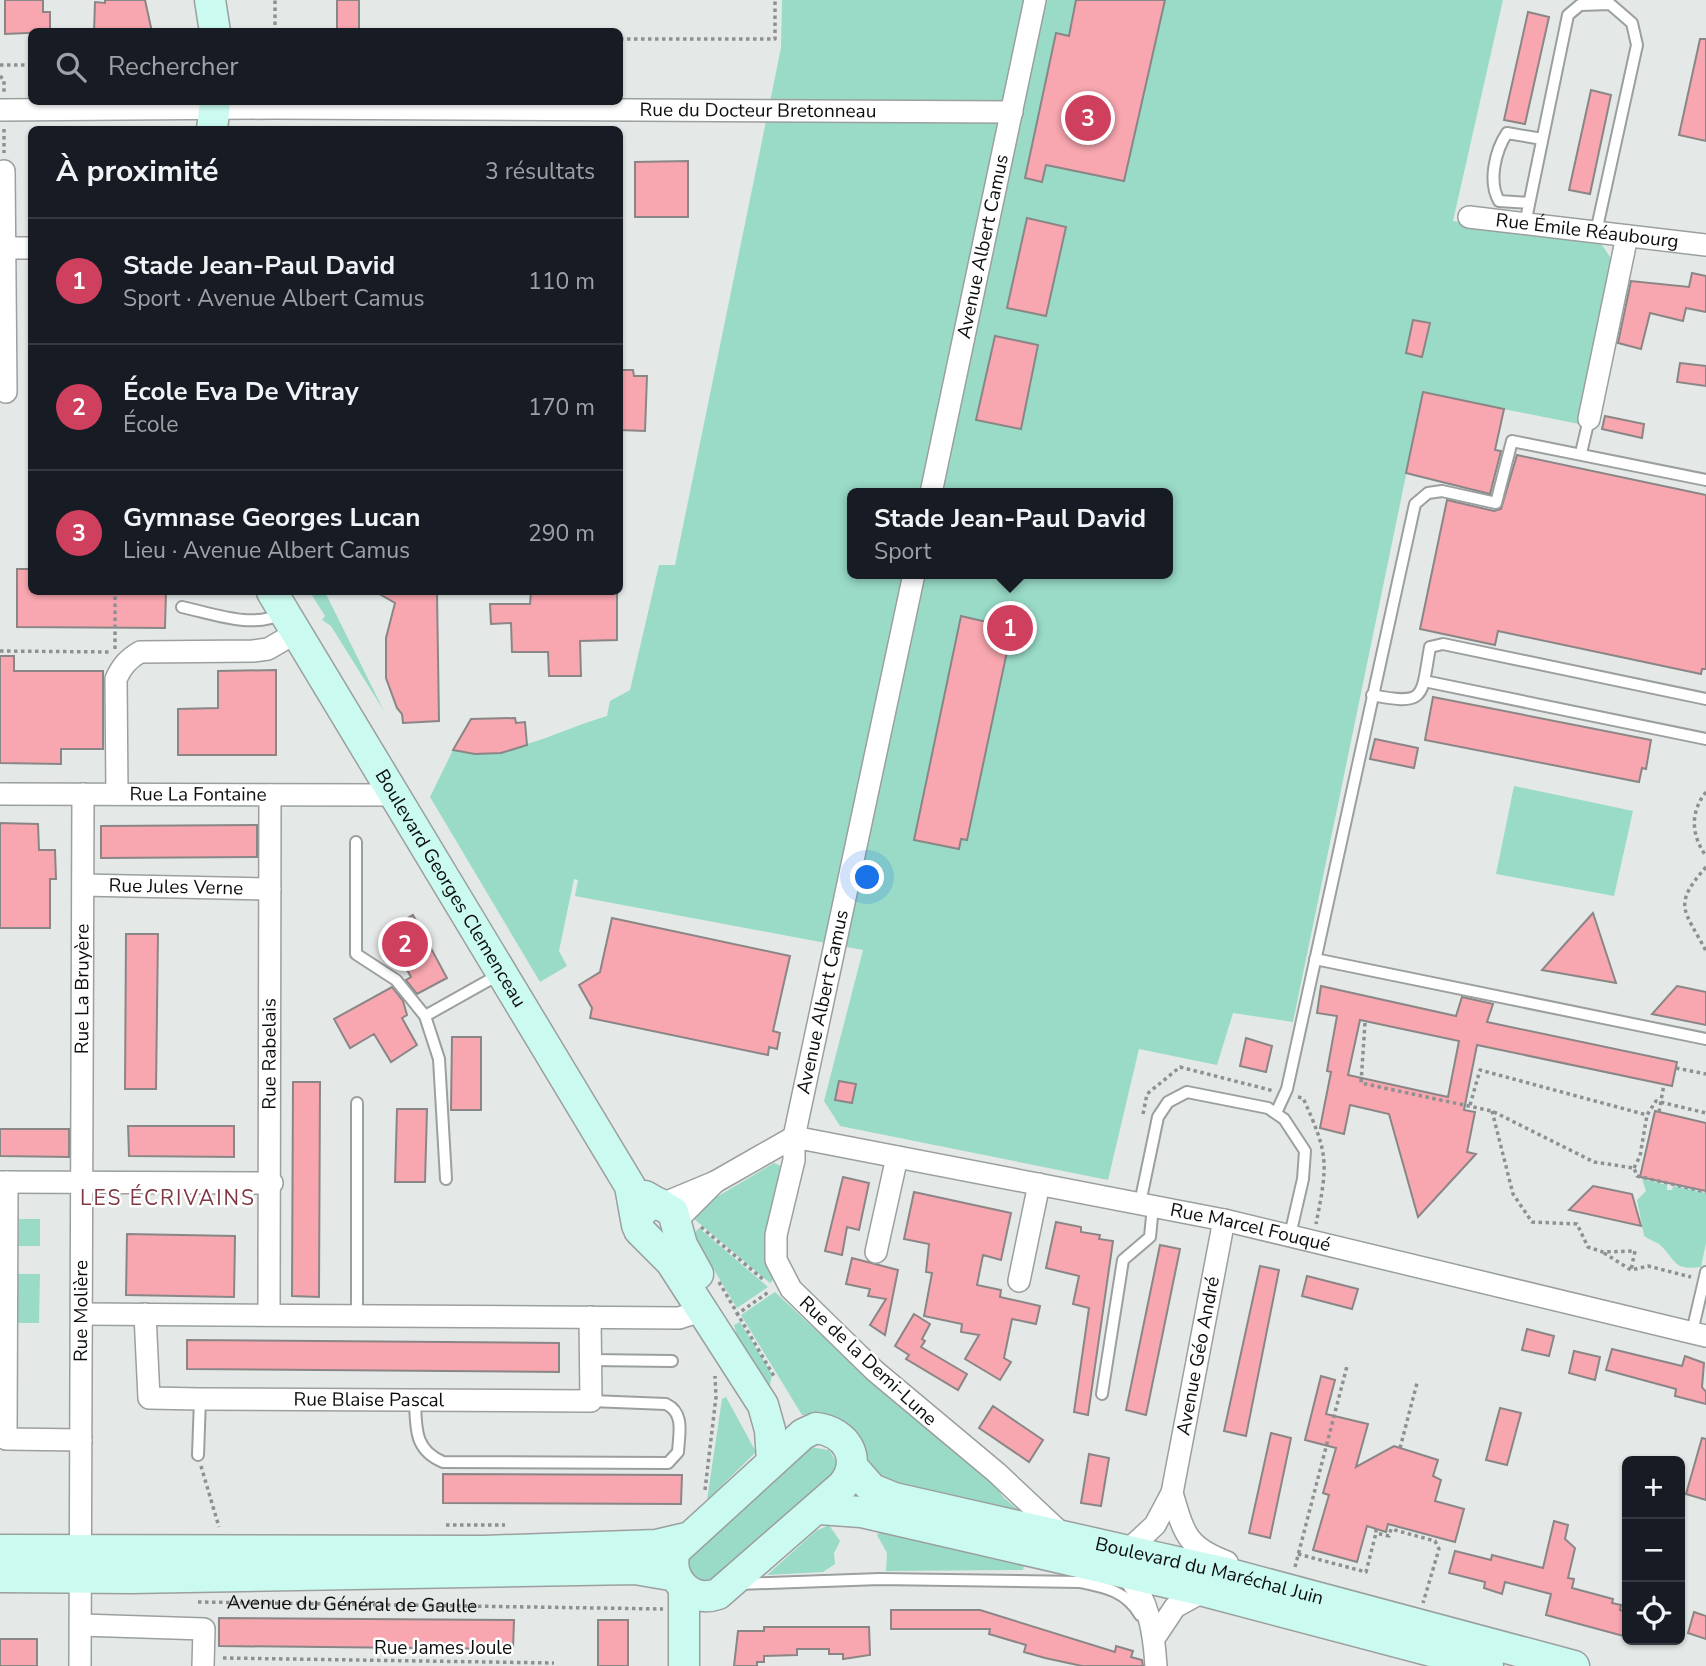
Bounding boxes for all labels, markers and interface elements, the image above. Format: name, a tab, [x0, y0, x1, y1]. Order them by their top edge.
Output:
search box	[28, 28, 623, 105]
icon: search	[52, 48, 90, 86]
text: Rechercher	[108, 49, 239, 84]
pin: 3	[1065, 92, 1111, 144]
street label: Rue du Docteur Bretonneau	[640, 97, 876, 124]
text: À proximité	[56, 151, 218, 192]
street label: Avenue Albert Camus	[951, 152, 1015, 341]
text: 3 résultats	[485, 156, 595, 187]
street label: Rue Émile Réaubourg	[1494, 207, 1680, 255]
text: Stade Jean-Paul David	[123, 248, 395, 283]
text: 1	[72, 266, 86, 297]
text: 110 m	[528, 266, 595, 297]
text: Sport · Avenue Albert Camus	[123, 283, 424, 314]
text: École Eva De Vitray	[123, 374, 359, 409]
text: 2	[72, 392, 86, 423]
text: 170 m	[528, 392, 595, 423]
text: École	[123, 409, 178, 440]
popup	[847, 488, 1173, 579]
text: Gymnase Georges Lucan	[123, 500, 421, 535]
text: Stade Jean-Paul David	[874, 501, 1146, 536]
text: 3	[72, 518, 86, 549]
text: 290 m	[528, 518, 595, 549]
text: Lieu · Avenue Albert Camus	[123, 535, 410, 566]
text: Sport	[874, 536, 931, 567]
pin: 1	[987, 602, 1033, 654]
street label: Boulevard Georges Clemenceau	[369, 764, 532, 1012]
street label: Rue La Fontaine	[129, 781, 267, 808]
your location	[850, 860, 884, 894]
street label: Rue Jules Verne	[108, 873, 244, 901]
street label: Avenue Albert Camus	[790, 907, 855, 1096]
pin: 2	[382, 918, 428, 970]
street label: Rue La Bruyère	[69, 924, 96, 1054]
street label: Rue Rabelais	[256, 998, 283, 1110]
district label: LES ÉCRIVAINS	[80, 1184, 256, 1212]
street label: Rue Marcel Fouqué	[1168, 1197, 1333, 1258]
street label: Rue Molière	[68, 1260, 94, 1362]
street label: Avenue Géo André	[1170, 1274, 1226, 1438]
street label: Rue de la Demi-Lune	[793, 1290, 943, 1432]
street label: Rue Blaise Pascal	[293, 1386, 445, 1413]
map controls	[1622, 1456, 1685, 1645]
button: +	[1622, 1456, 1685, 1519]
button: −	[1622, 1519, 1685, 1582]
street label: Boulevard du Maréchal Juin	[1093, 1531, 1326, 1611]
button: locate	[1622, 1582, 1685, 1645]
street label: Avenue du Général de Gaulle	[227, 1589, 477, 1619]
street label: Rue James Joule	[374, 1635, 512, 1661]

